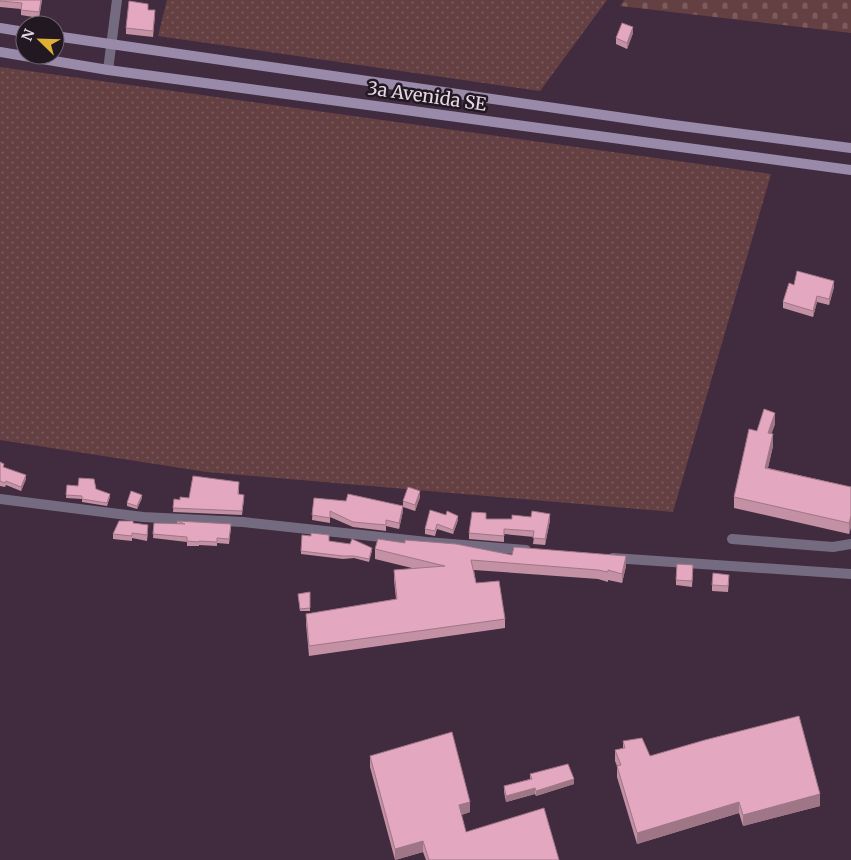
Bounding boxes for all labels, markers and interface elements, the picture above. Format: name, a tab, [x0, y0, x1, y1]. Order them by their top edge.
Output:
north arrow	[15, 15, 65, 65]
text: N	[18, 26, 38, 44]
street label: 3a Avenida SE	[366, 76, 488, 116]

